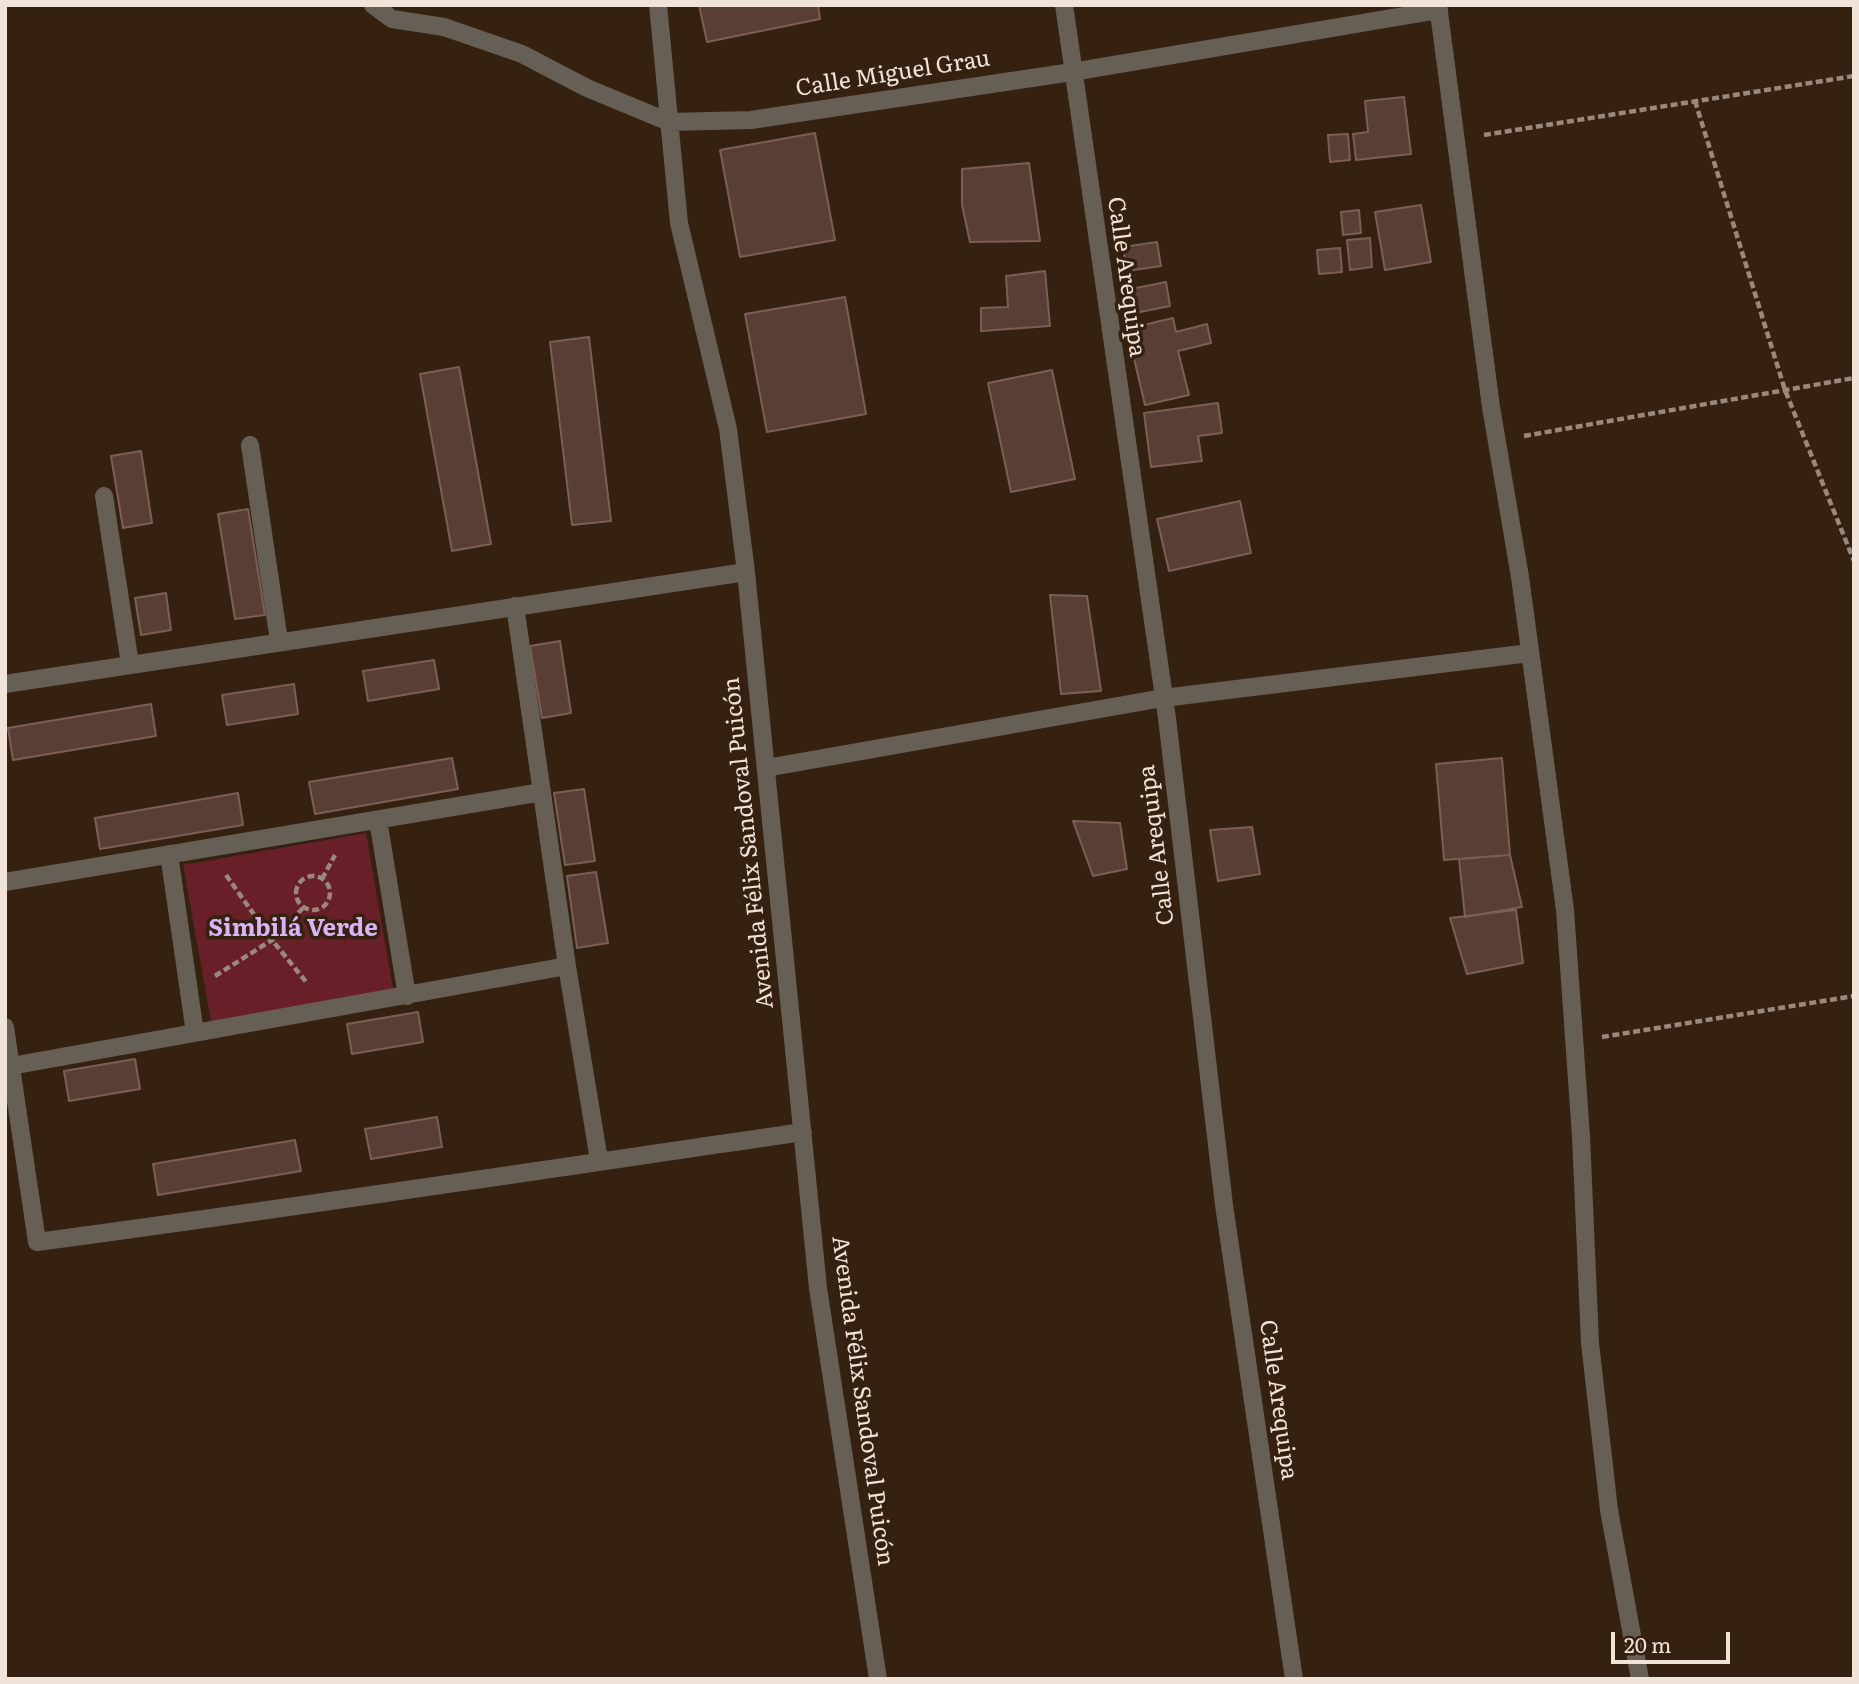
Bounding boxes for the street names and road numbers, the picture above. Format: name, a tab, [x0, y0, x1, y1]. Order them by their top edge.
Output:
street label: Calle Miguel Grau	[794, 45, 992, 103]
street label: Calle Arequipa	[1101, 195, 1151, 359]
street label: Avenida Félix Sandoval Puicón	[718, 676, 780, 1010]
street label: Calle Arequipa	[1133, 763, 1181, 927]
street label: Avenida Félix Sandoval Puicón	[825, 1234, 899, 1568]
street label: Calle Arequipa	[1253, 1318, 1303, 1482]

